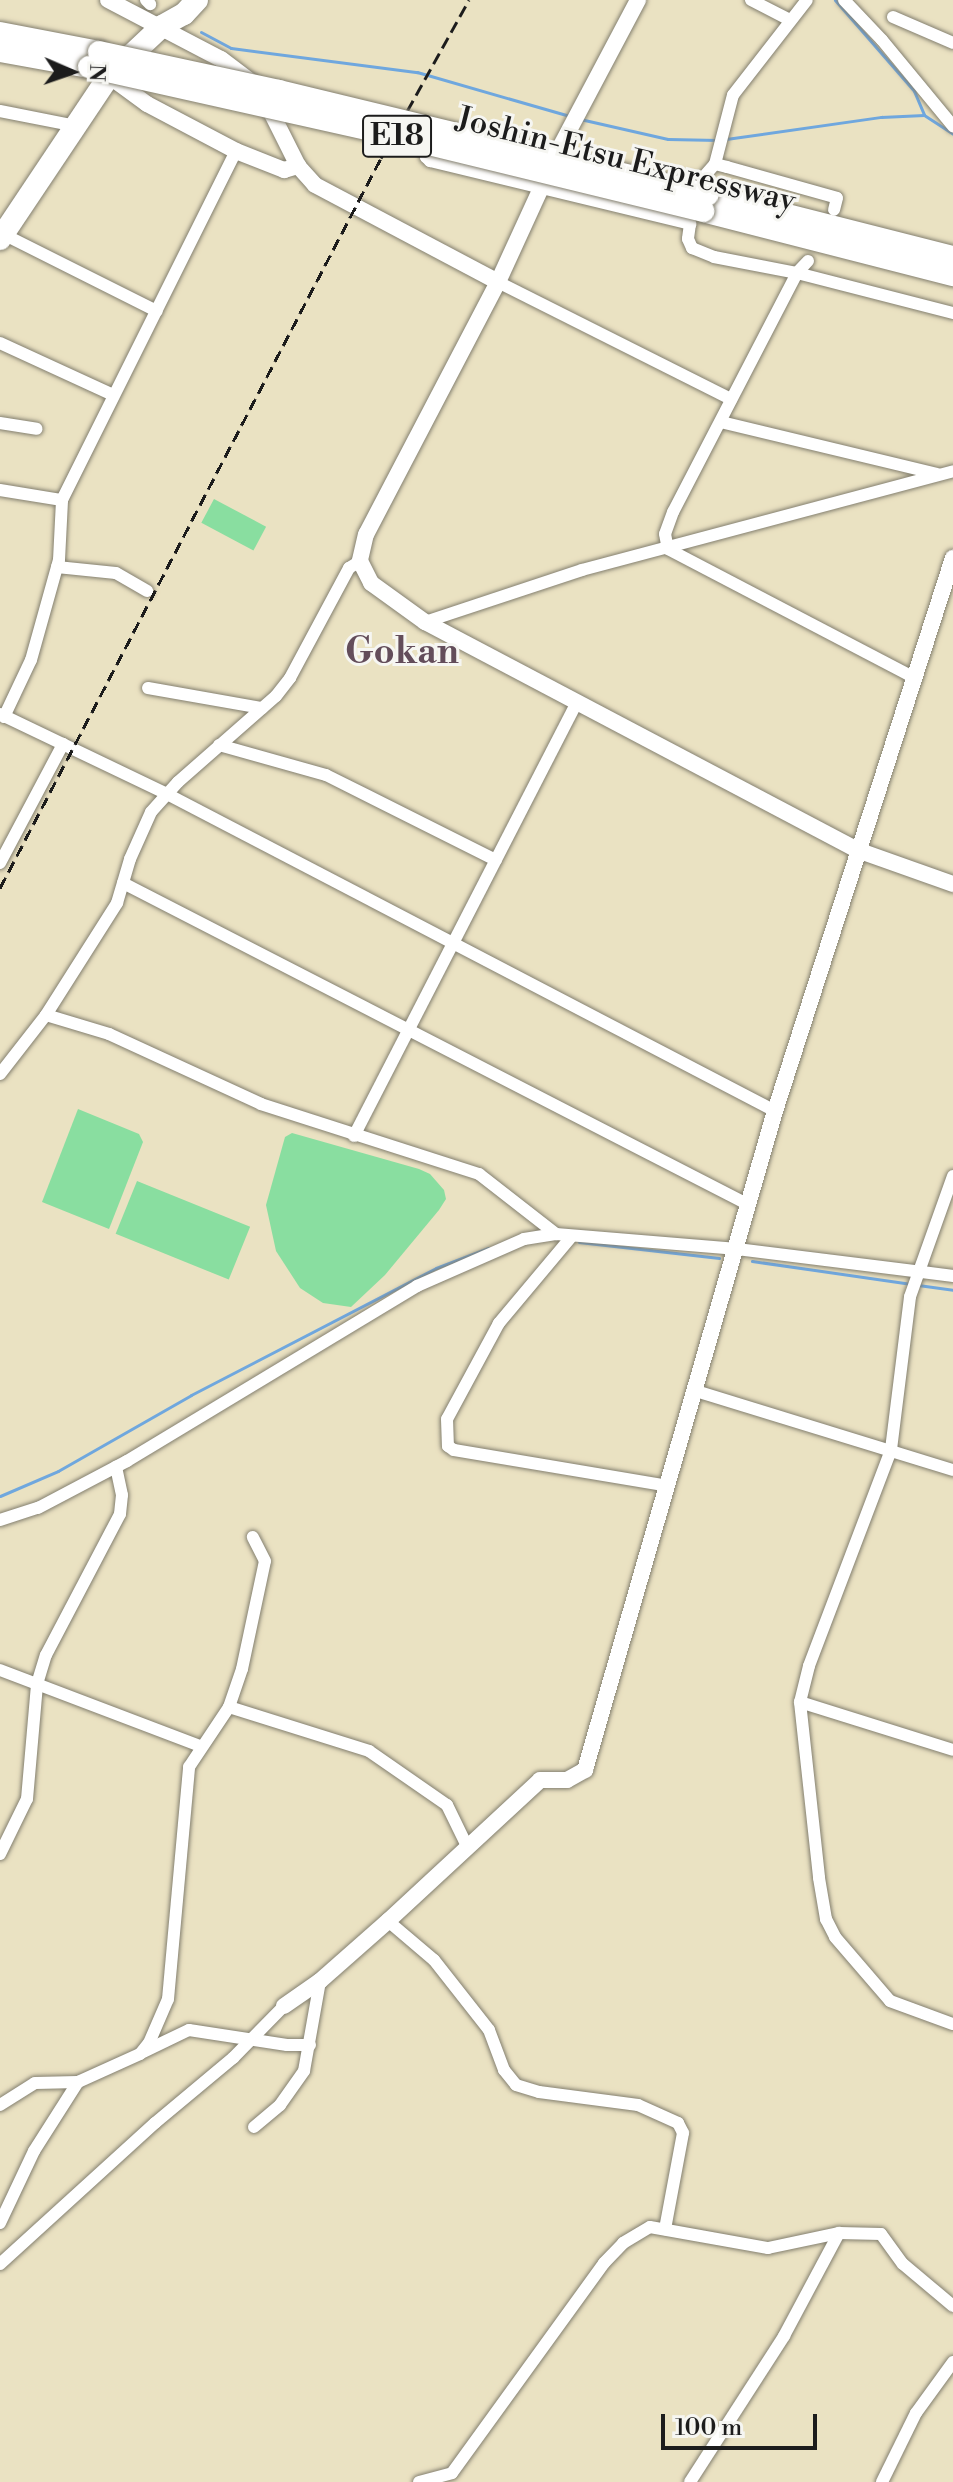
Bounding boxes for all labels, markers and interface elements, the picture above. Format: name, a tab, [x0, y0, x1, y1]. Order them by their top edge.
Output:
north arrow	[32, 32, 112, 112]
text: N	[83, 64, 110, 82]
street label: Joshin-Etsu Expressway	[452, 99, 800, 221]
road number: E18	[361, 110, 433, 162]
district label: Gokan	[345, 631, 459, 675]
scale bar	[665, 2398, 821, 2448]
text: 100 m	[675, 2413, 742, 2443]

